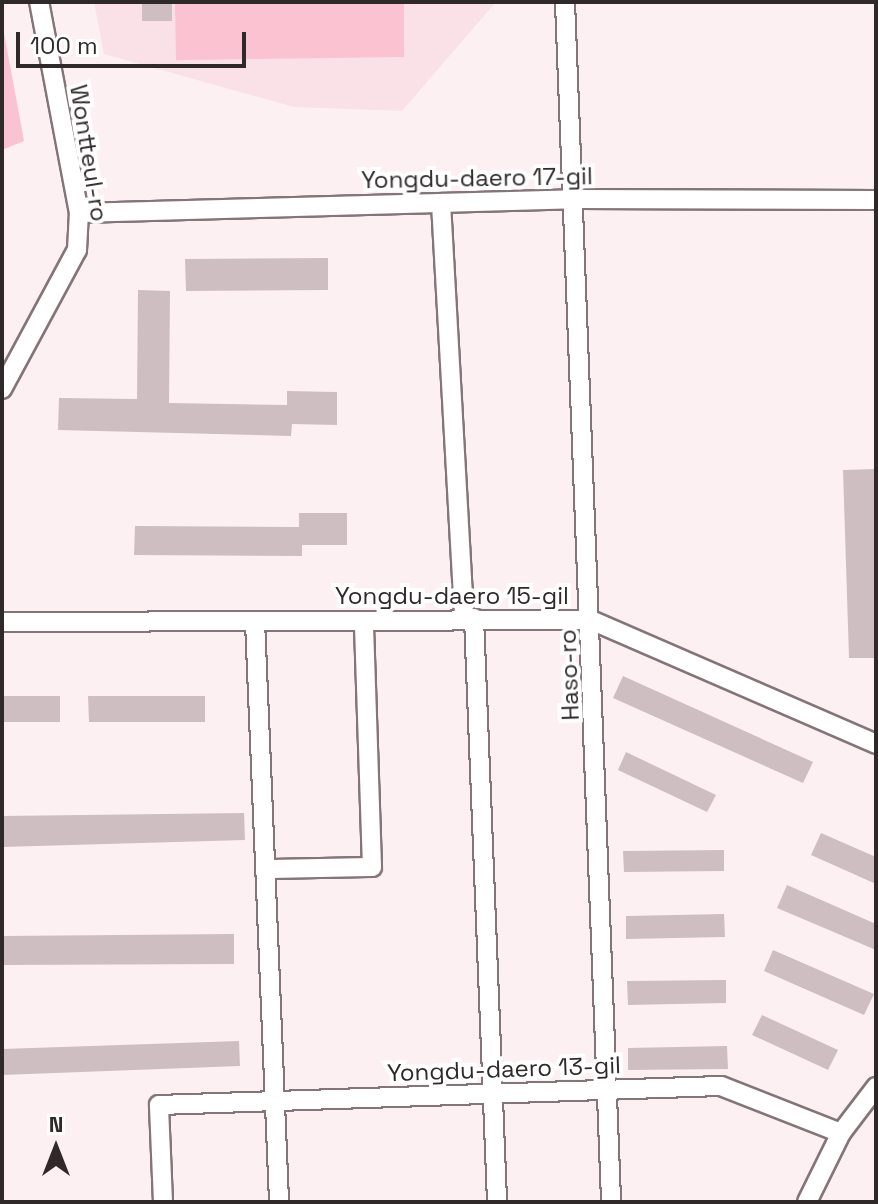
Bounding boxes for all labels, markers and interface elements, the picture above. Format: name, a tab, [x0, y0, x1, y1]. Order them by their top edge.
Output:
scale bar	[20, 16, 250, 66]
text: 100 m	[30, 30, 98, 61]
street label: Wontteul-ro	[64, 83, 114, 223]
street label: Yongdu-daero 17-gil	[361, 162, 593, 194]
street label: Yongdu-daero 15-gil	[335, 582, 569, 610]
street label: Haso-ro	[553, 629, 585, 721]
street label: Yongdu-daero 13-gil	[387, 1051, 621, 1087]
north arrow	[16, 1108, 96, 1188]
text: N	[49, 1110, 63, 1138]

